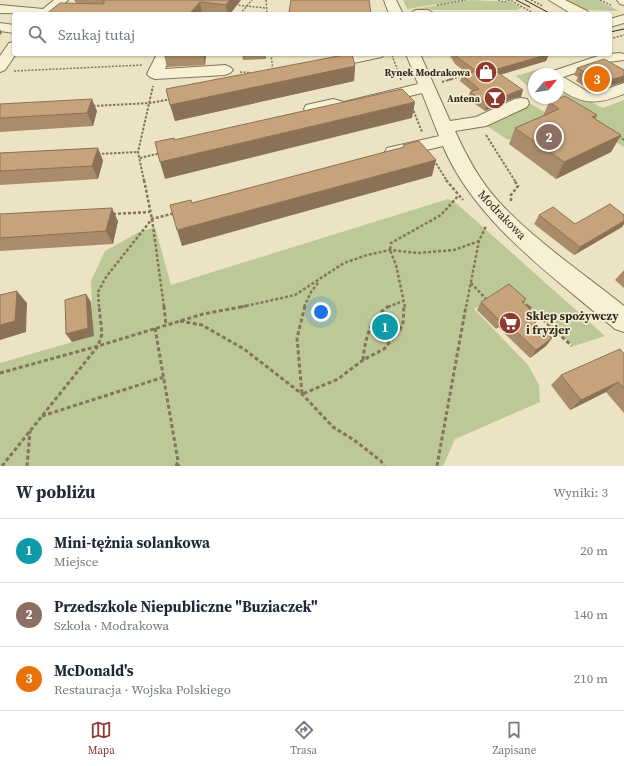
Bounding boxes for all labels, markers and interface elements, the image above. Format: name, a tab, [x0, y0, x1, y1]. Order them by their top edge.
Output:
search box	[12, 12, 612, 56]
icon: search	[26, 23, 48, 45]
text: Szukaj tutaj	[58, 24, 135, 45]
shop icon: Rynek Modrakowa	[473, 59, 499, 85]
pin: 3	[584, 64, 610, 94]
place label: Rynek Modrakowa	[384, 66, 471, 79]
north arrow	[528, 68, 564, 104]
bar icon: Antena	[482, 85, 508, 111]
place label: Antena	[447, 92, 481, 105]
pin: 2	[536, 122, 562, 152]
street label: Modrakowa	[474, 187, 530, 244]
your location	[311, 302, 331, 322]
place label: Sklep spożywczy i fryzjer	[526, 308, 619, 338]
supermarket icon: Sklep spożywczy i fryzjer	[497, 310, 523, 336]
pin: 1	[372, 312, 398, 342]
text: W pobliżu	[16, 480, 95, 504]
text: Wyniki: 3	[553, 484, 608, 501]
text: Mini-tężnia solankowa	[54, 532, 210, 553]
text: 1	[25, 542, 33, 559]
text: 20 m	[580, 542, 608, 559]
text: Miejsce	[54, 553, 98, 570]
text: Przedszkole Niepubliczne "Buziaczek"	[54, 596, 318, 617]
text: 2	[25, 606, 33, 623]
text: 140 m	[574, 606, 608, 623]
text: Szkoła · Modrakowa	[54, 617, 169, 634]
text: McDonald's	[54, 660, 134, 681]
text: 3	[25, 670, 33, 687]
text: 210 m	[574, 670, 608, 687]
text: Restauracja · Wojska Polskiego	[54, 681, 231, 698]
tab: Mapa	[88, 719, 115, 758]
tab: Trasa	[290, 719, 317, 758]
tab: Zapisane	[493, 719, 536, 758]

